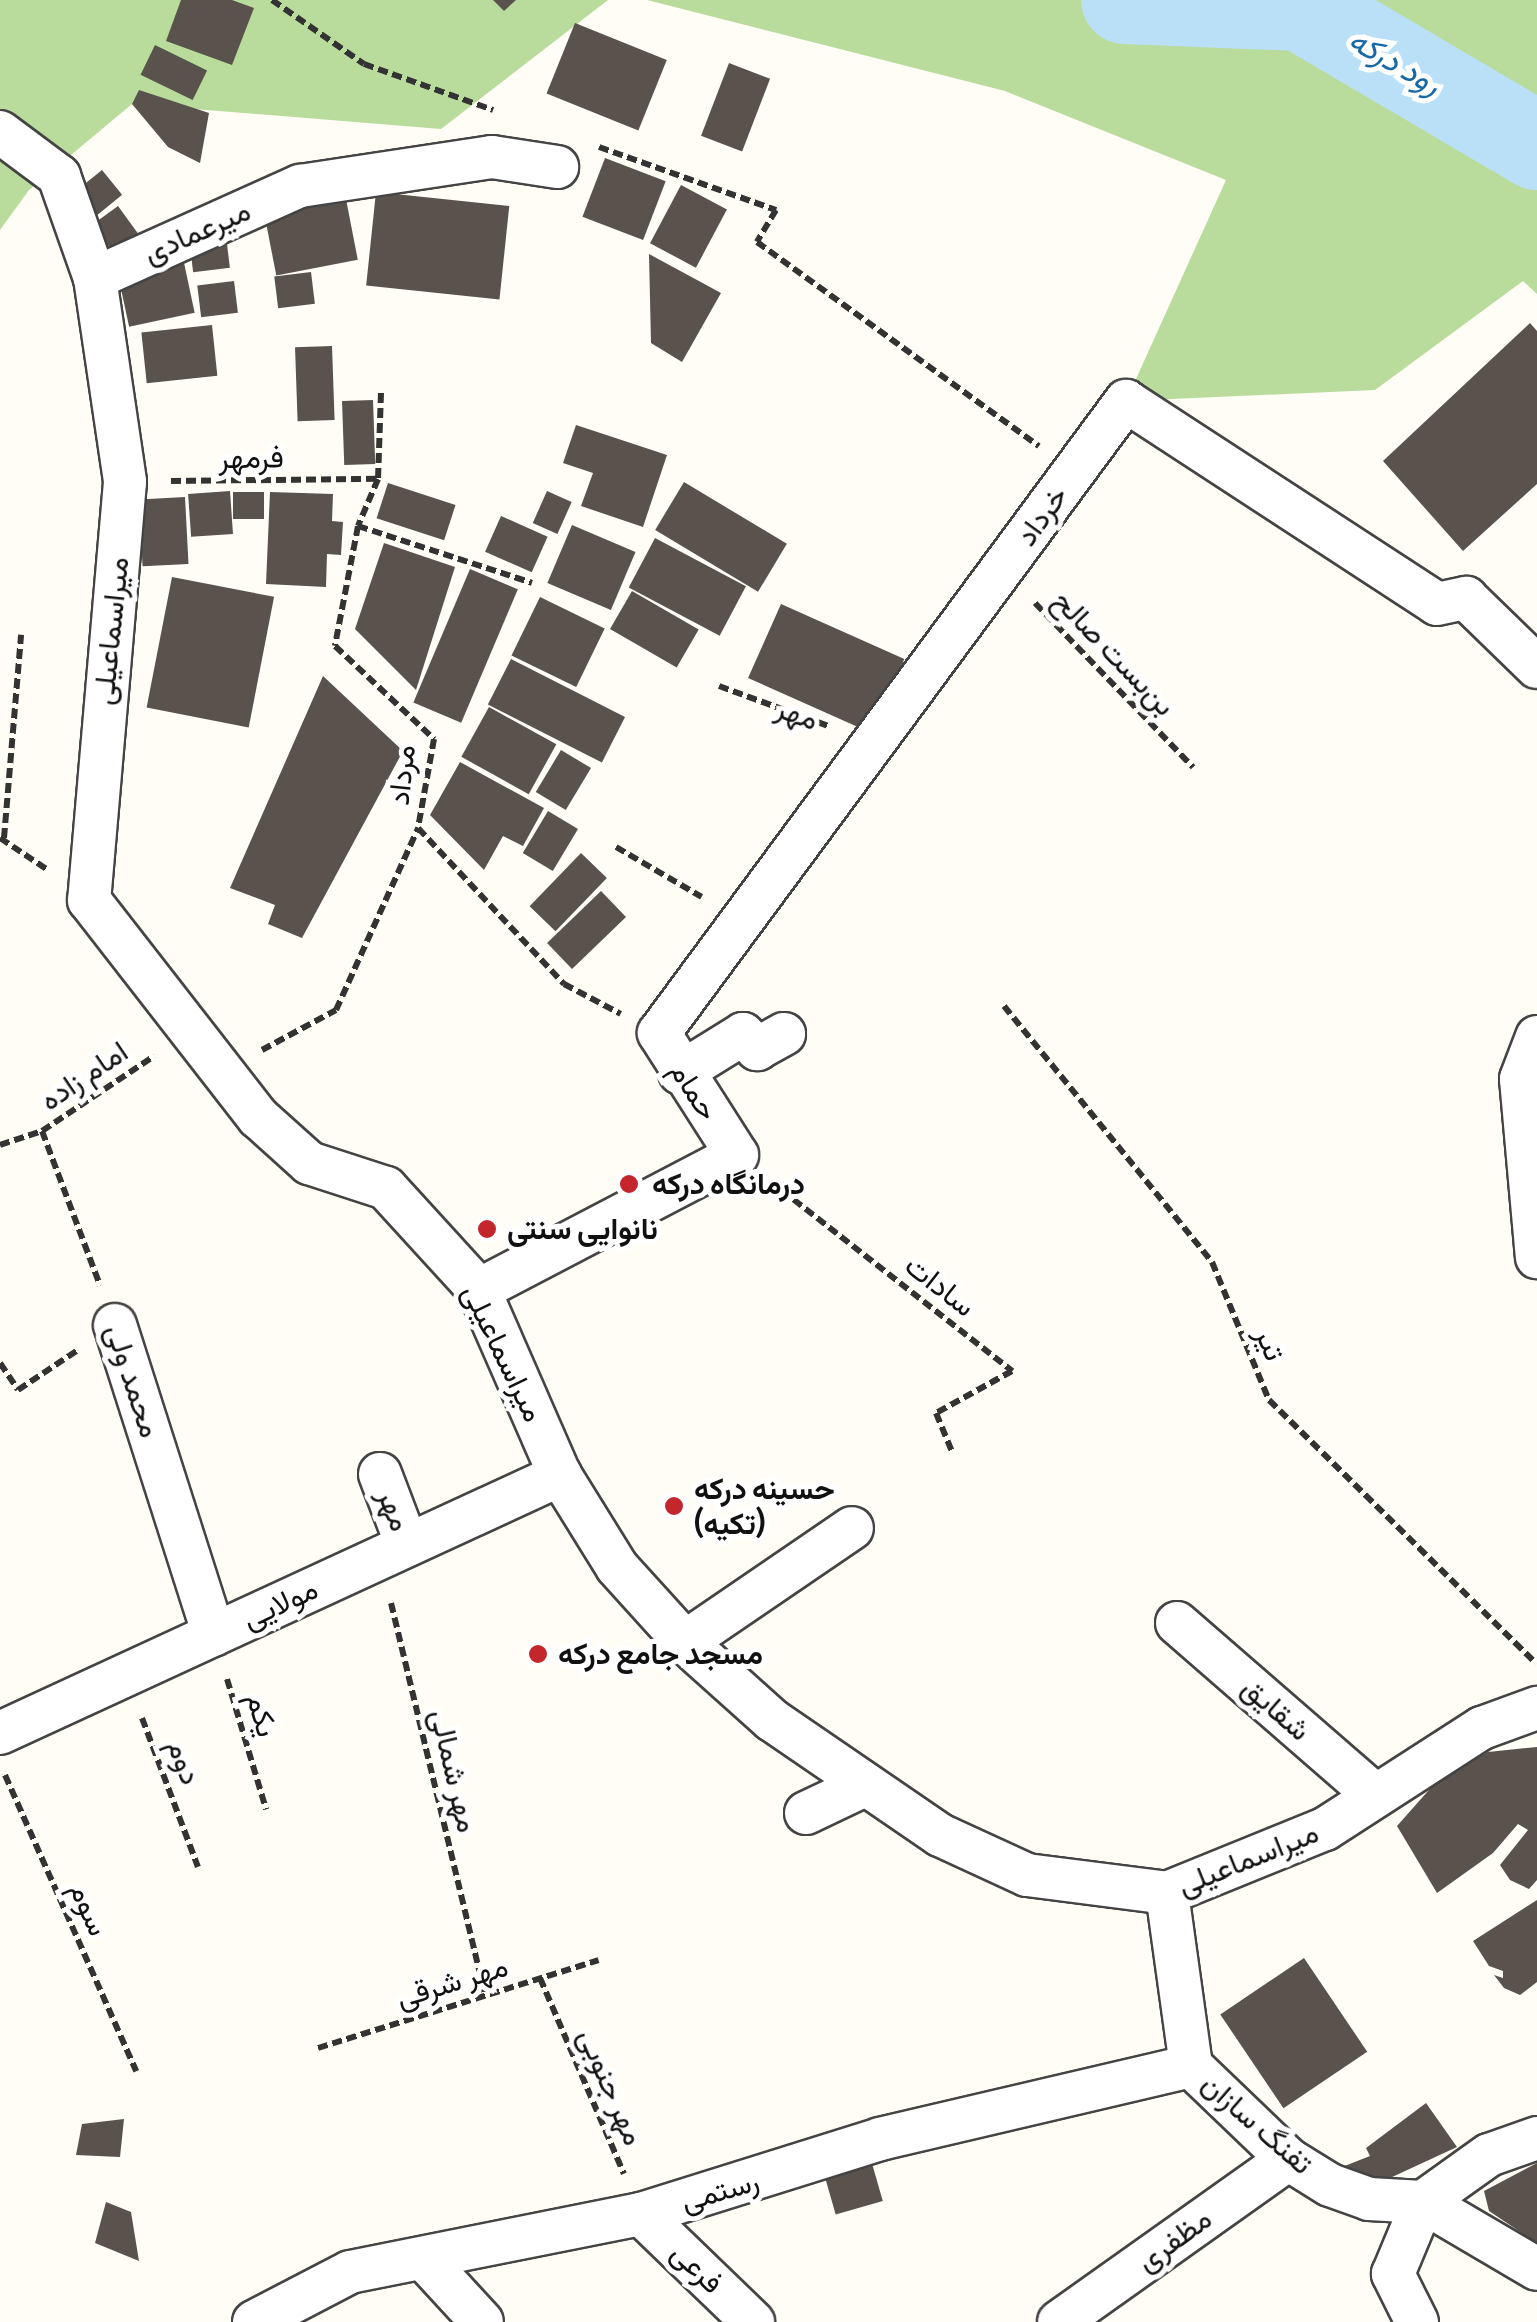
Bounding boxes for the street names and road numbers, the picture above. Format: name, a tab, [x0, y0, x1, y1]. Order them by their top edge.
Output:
street label: میرعمادی	[138, 193, 256, 271]
street label: فرمهر	[218, 439, 284, 477]
street label: خرداد	[1008, 479, 1076, 553]
street label: میراسماعیلی	[85, 555, 137, 707]
street label: بن‌بست صالح	[1045, 583, 1183, 723]
street label: مهر	[771, 690, 823, 738]
street label: مرداد	[381, 743, 423, 807]
street label: امام زاده	[33, 1034, 135, 1118]
street label: حمام	[662, 1055, 726, 1127]
street label: سادات	[898, 1247, 982, 1325]
street label: میراسماعیلی	[454, 1278, 552, 1428]
street label: محمد ولی	[98, 1320, 168, 1442]
street label: تیر	[1247, 1322, 1293, 1366]
street label: مهر	[370, 1484, 418, 1536]
street label: مولایی	[236, 1571, 324, 1637]
street label: شقایق	[1234, 1670, 1318, 1748]
street label: یکم	[239, 1689, 285, 1741]
street label: مهر شمالی	[422, 1706, 486, 1836]
street label: دوم	[159, 1734, 209, 1790]
street label: میراسماعیلی	[1172, 1814, 1324, 1904]
street label: سوم	[61, 1877, 117, 1941]
street label: مهر شرقی	[392, 1948, 512, 2016]
street label: مهر جنوبی	[570, 2023, 652, 2151]
street label: تفنگ سازان	[1194, 2066, 1320, 2182]
street label: رستمی	[677, 2163, 763, 2219]
street label: مظفری	[1129, 2201, 1219, 2279]
street label: فرعی	[664, 2235, 730, 2301]

